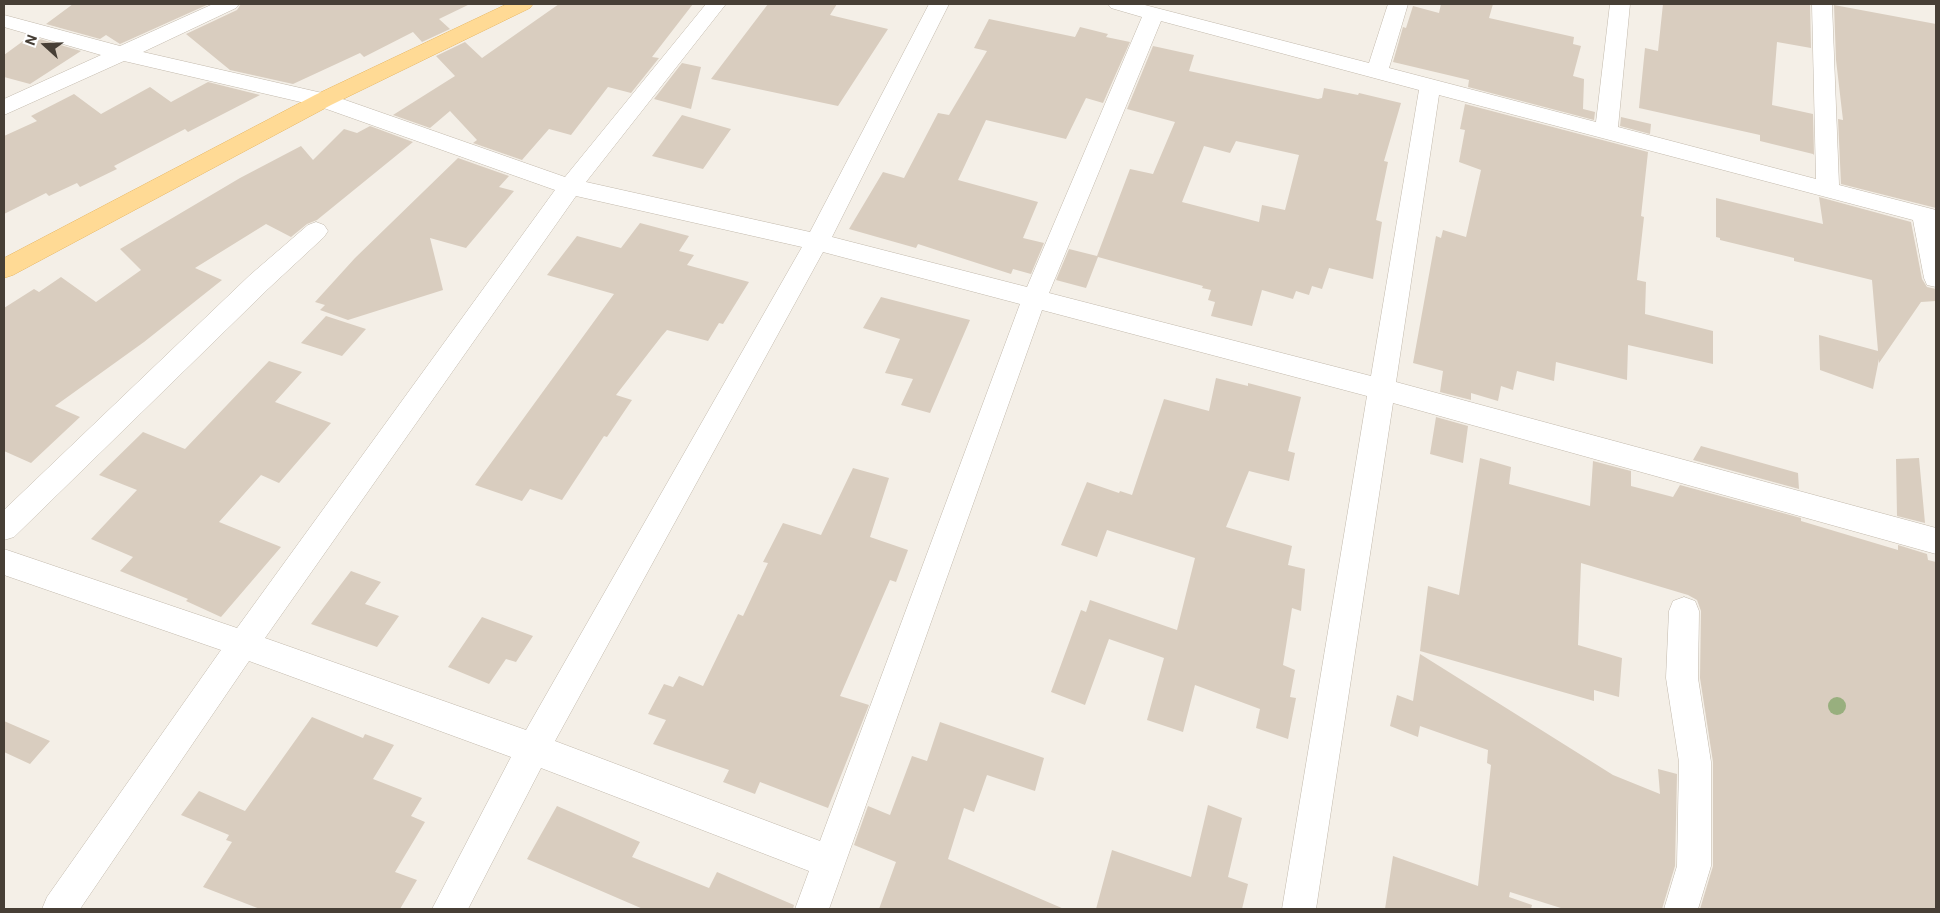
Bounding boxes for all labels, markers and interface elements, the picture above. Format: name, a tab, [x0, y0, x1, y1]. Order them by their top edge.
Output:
north arrow	[20, 20, 70, 70]
text: N	[22, 32, 40, 47]

